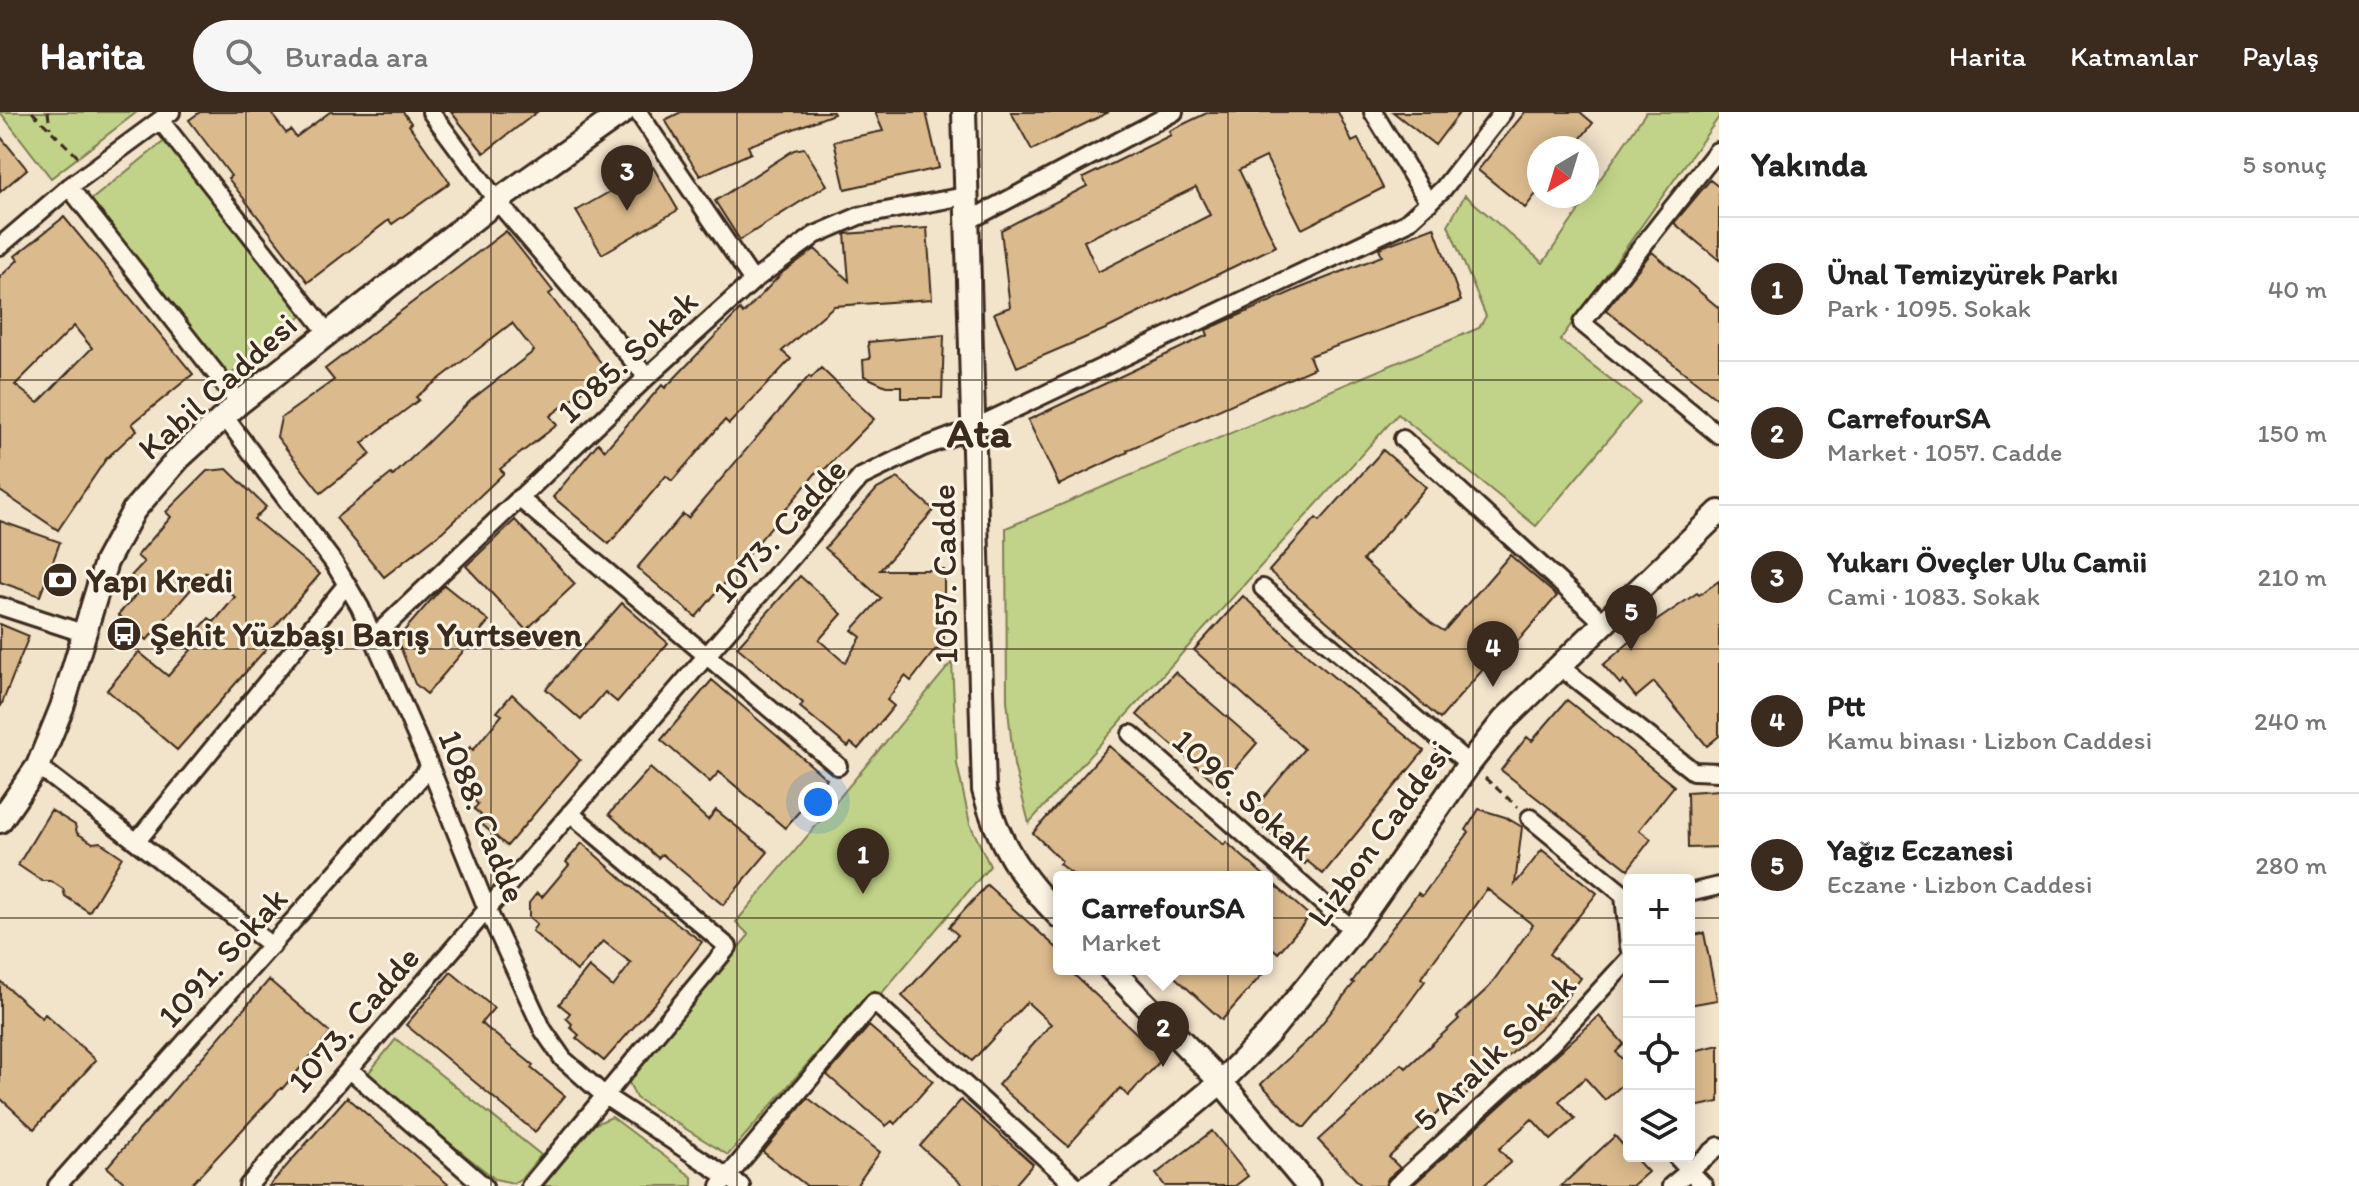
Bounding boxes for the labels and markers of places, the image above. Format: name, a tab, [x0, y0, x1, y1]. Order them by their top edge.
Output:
pin: 3	[601, 145, 653, 211]
place label: Yapı Kredi	[86, 560, 233, 601]
bank icon: Yapı Kredi	[41, 561, 79, 599]
pin: 5	[1605, 585, 1657, 651]
place label: Şehit Yüzbaşı Barış Yurtseven	[150, 614, 583, 655]
bus stop icon: Şehit Yüzbaşı Barış Yurtseven	[105, 615, 143, 653]
pin: 4	[1467, 621, 1519, 687]
pin: 1	[837, 828, 889, 894]
pin: 2	[1137, 1001, 1189, 1067]

